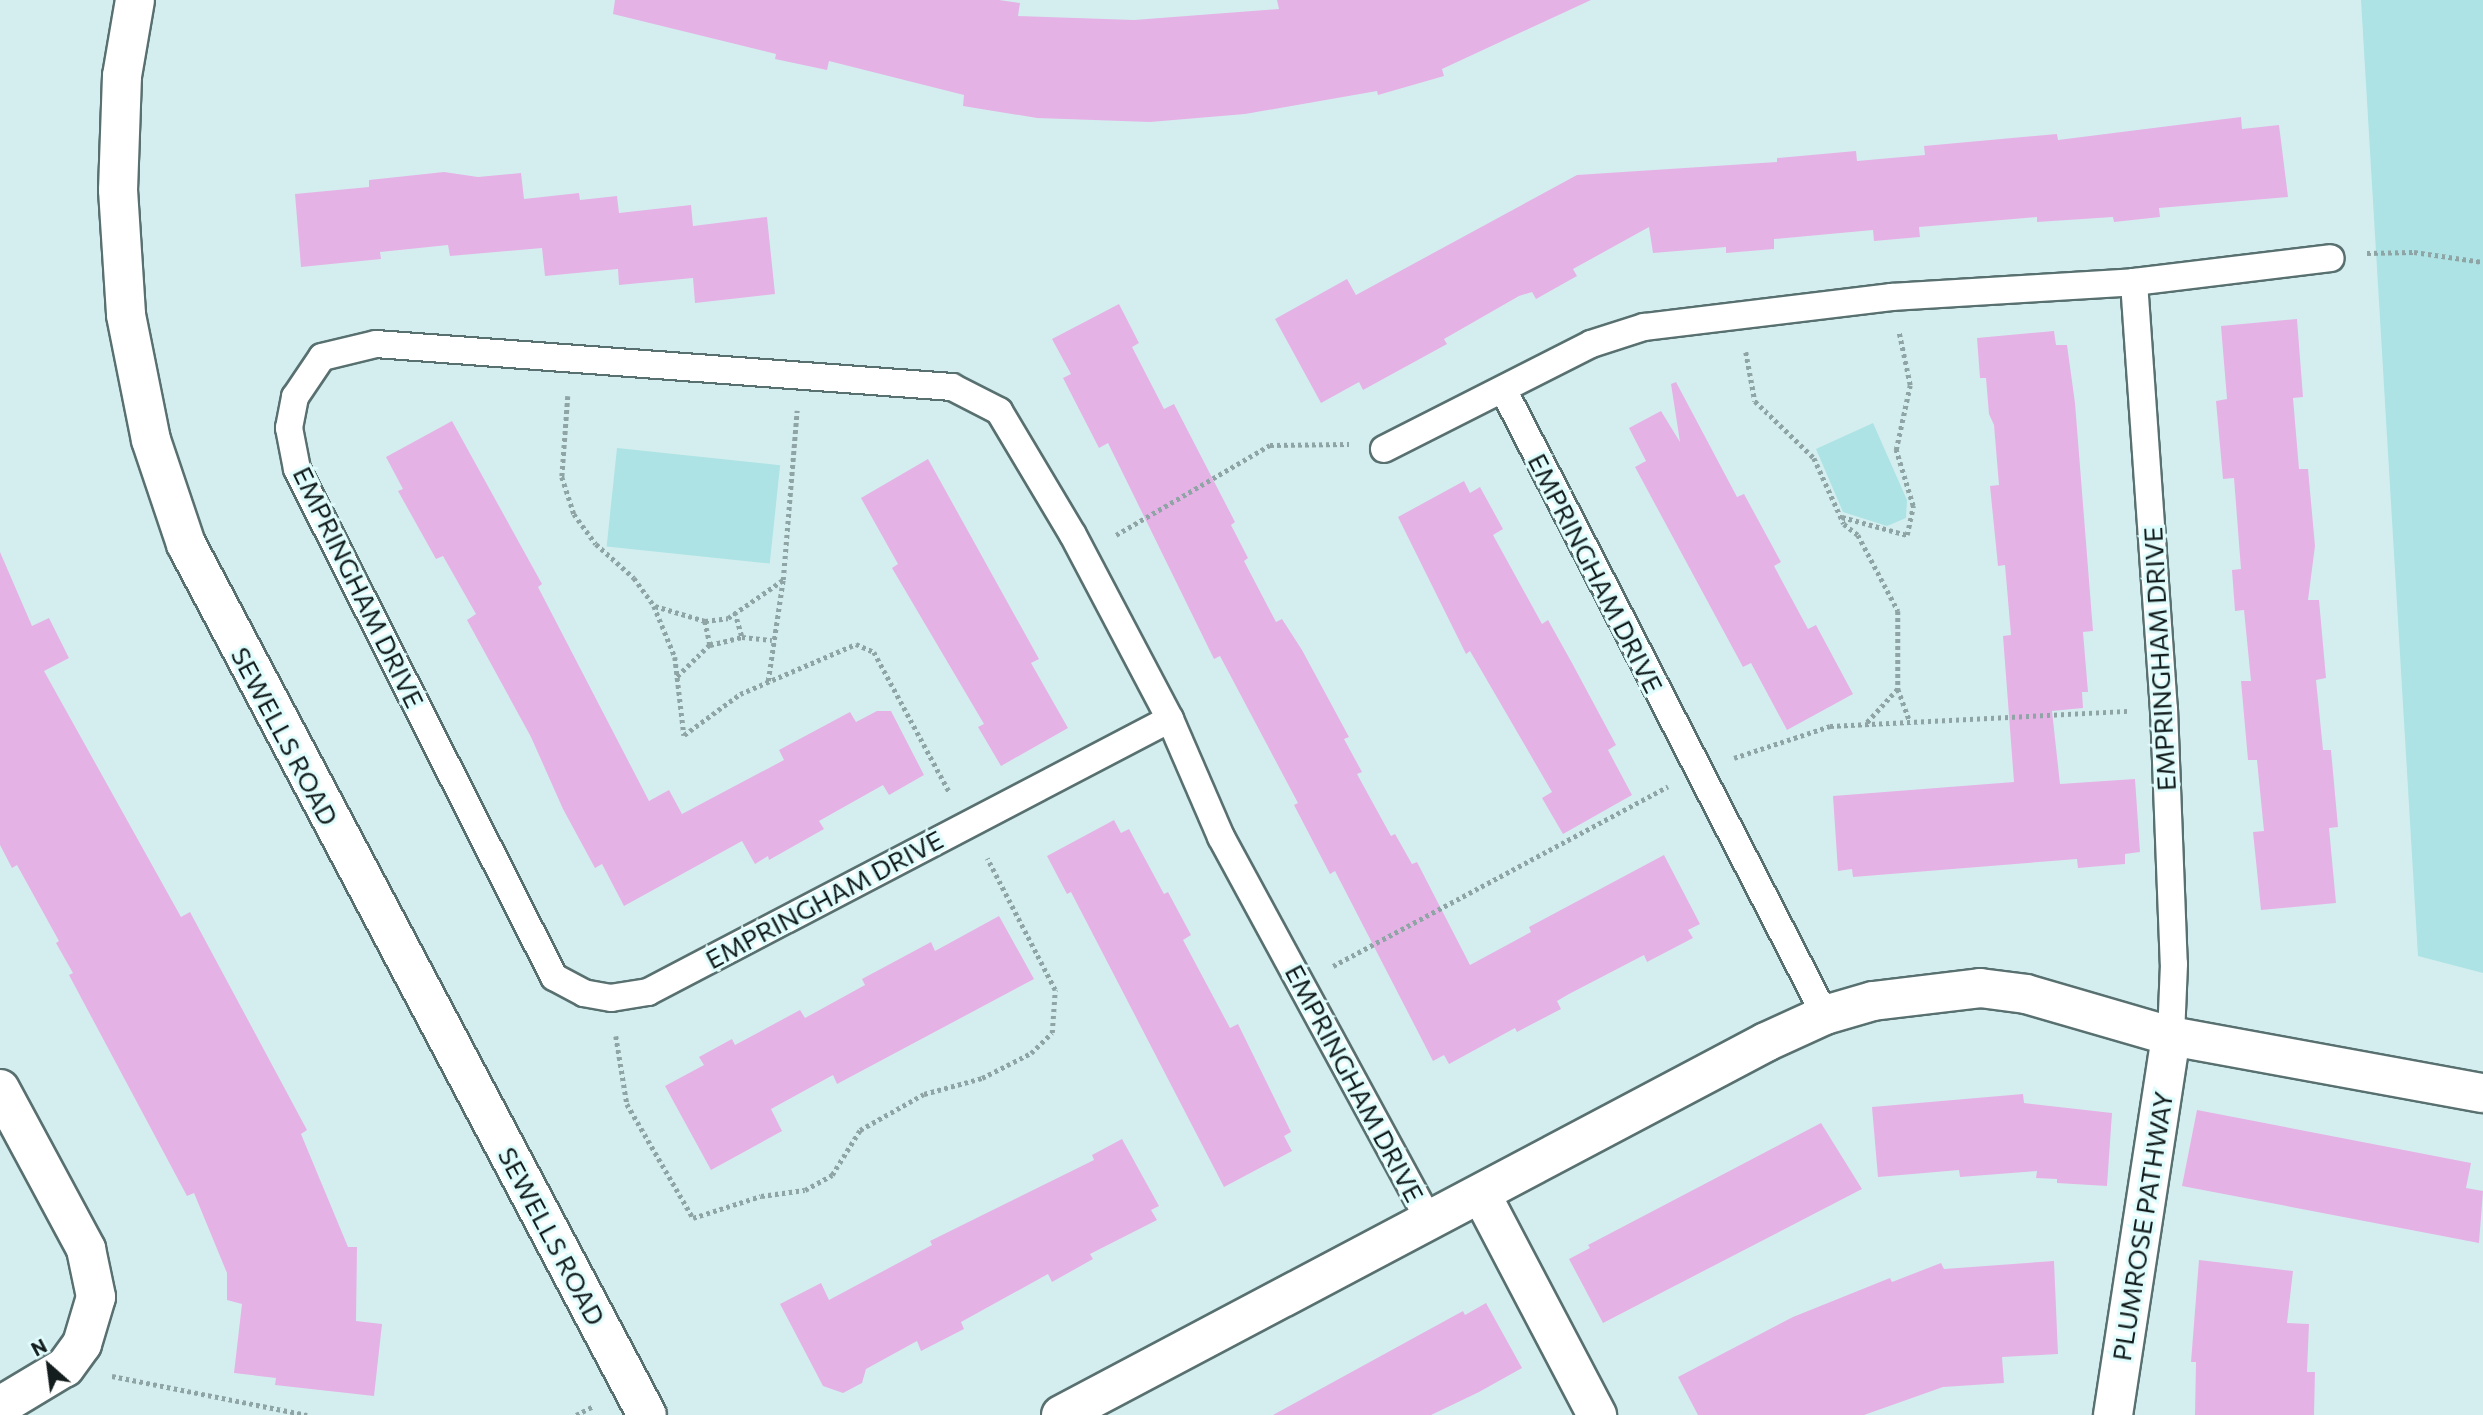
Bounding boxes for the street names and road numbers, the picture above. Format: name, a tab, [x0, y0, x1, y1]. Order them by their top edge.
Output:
street label: EMPRINGHAM DRIVE	[1522, 448, 1670, 698]
street label: EMPRINGHAM DRIVE	[287, 461, 431, 713]
street label: EMPRINGHAM DRIVE	[2137, 526, 2181, 792]
street label: SEWELLS ROAD	[225, 642, 345, 830]
street label: EMPRINGHAM DRIVE	[700, 823, 948, 975]
street label: EMPRINGHAM DRIVE	[1279, 959, 1431, 1207]
street label: PLUMROSE PATHWAY	[2105, 1089, 2179, 1363]
street label: SEWELLS ROAD	[492, 1142, 612, 1330]

